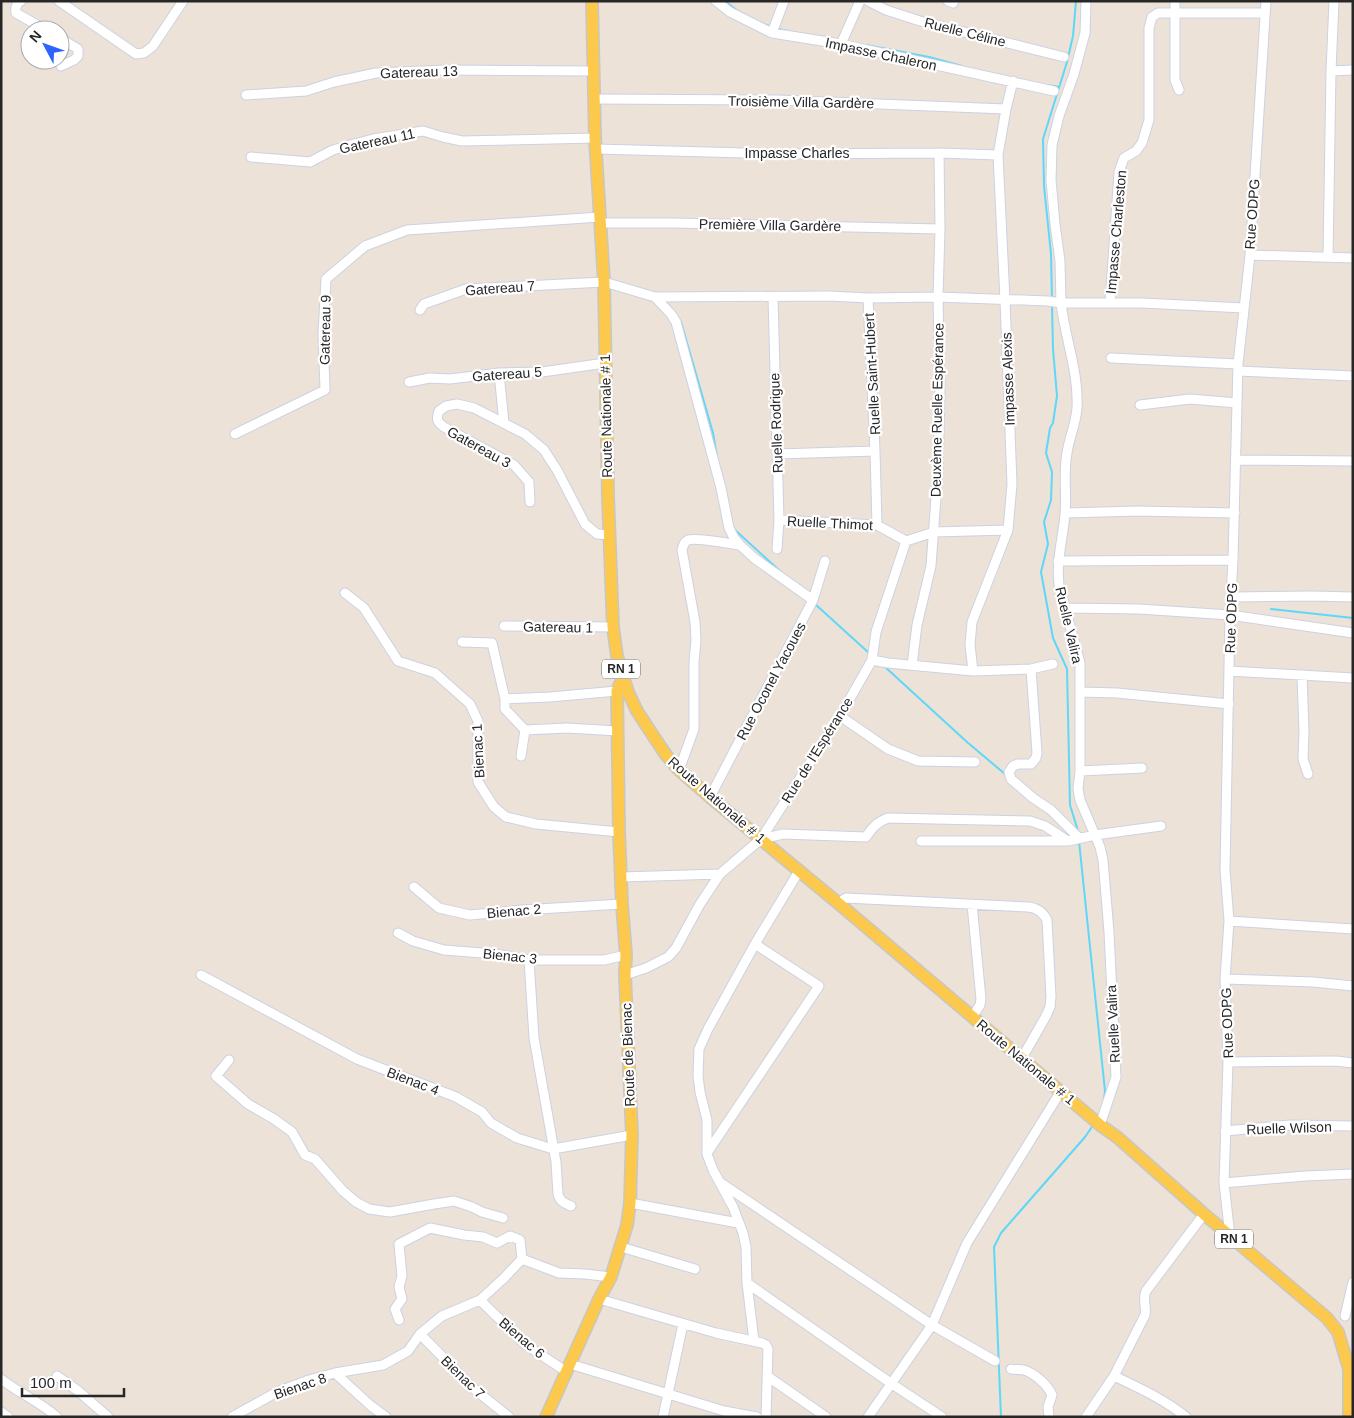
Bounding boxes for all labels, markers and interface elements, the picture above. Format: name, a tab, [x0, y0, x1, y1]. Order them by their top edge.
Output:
street label: Ruelle Céline	[923, 14, 1008, 50]
north arrow	[20, 20, 70, 70]
text: N	[26, 27, 45, 46]
street label: Impasse Chaleron	[824, 34, 938, 74]
street label: Gatereau 13	[380, 63, 458, 81]
street label: Troisième Villa Gardère	[728, 93, 874, 111]
street label: Gatereau 11	[338, 125, 416, 157]
street label: Impasse Charles	[744, 145, 850, 161]
street label: Impasse Charleston	[1103, 169, 1129, 295]
street label: Rue ODPG	[1242, 178, 1262, 250]
street label: Première Villa Gardère	[699, 216, 841, 234]
street label: Gatereau 7	[464, 278, 536, 298]
street label: Gatereau 9	[316, 295, 334, 365]
street label: Ruelle Saint-Hubert	[861, 312, 883, 435]
street label: Deuxème Ruelle Espérance	[927, 323, 947, 497]
street label: Impasse Alexis	[998, 332, 1018, 426]
street label: Route Nationale # 1	[597, 354, 615, 478]
street label: Gatereau 5	[471, 364, 543, 384]
street label: Ruelle Rodrigue	[766, 372, 786, 473]
street label: Gatereau 3	[444, 423, 514, 471]
street label: Ruelle Thimot	[787, 513, 874, 533]
street label: Rue ODPG	[1222, 582, 1240, 654]
street label: Ruelle Valira	[1052, 585, 1086, 665]
street label: Gatereau 1	[523, 618, 593, 636]
street label: Rue Oconel Yacoues	[733, 619, 809, 743]
road number: RN 1	[602, 660, 640, 679]
street label: Rue de l'Espérance	[778, 694, 856, 806]
street label: Bienac 1	[469, 723, 487, 779]
street label: Route Nationale # 1	[665, 753, 769, 847]
street label: Bienac 2	[486, 901, 542, 921]
street label: Bienac 3	[482, 945, 538, 967]
street label: Ruelle Valira	[1103, 984, 1123, 1064]
street label: Rue ODPG	[1218, 987, 1236, 1059]
street label: Route de Bienac	[618, 1003, 638, 1107]
street label: Route Nationale # 1	[973, 1016, 1079, 1108]
street label: Bienac 4	[385, 1064, 441, 1098]
street label: Ruelle Wilson	[1246, 1119, 1332, 1137]
road number: RN 1	[1215, 1230, 1253, 1248]
street label: Bienac 6	[496, 1314, 548, 1362]
street label: Bienac 7	[438, 1352, 488, 1402]
scale bar	[22, 1366, 125, 1398]
street label: Bienac 8	[272, 1369, 329, 1402]
text: 100 m	[30, 1374, 72, 1391]

